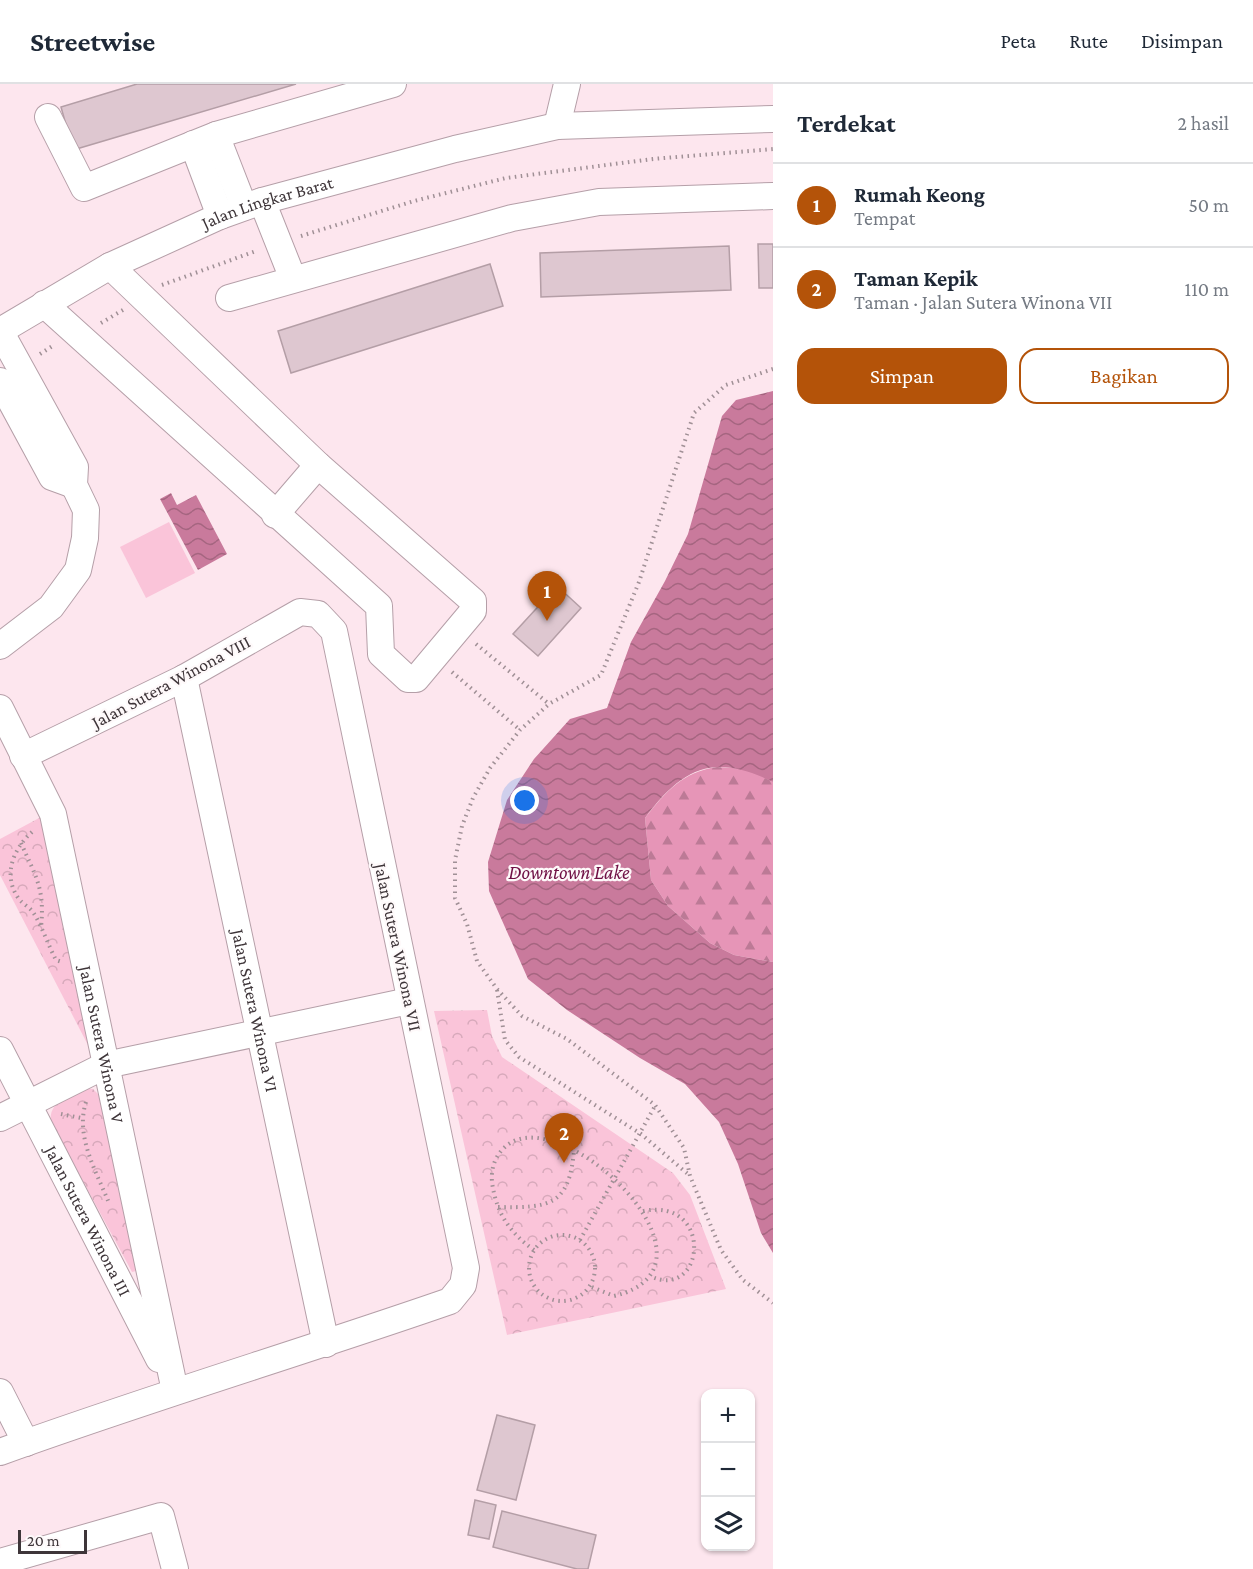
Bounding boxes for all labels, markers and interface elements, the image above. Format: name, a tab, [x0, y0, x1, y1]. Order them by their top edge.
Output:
text: Streetwise	[30, 26, 155, 57]
text: Peta	[1000, 29, 1036, 53]
text: Rute	[1069, 29, 1108, 53]
text: Disimpan	[1141, 29, 1223, 53]
text: Terdekat	[797, 109, 896, 138]
text: 2 hasil	[1177, 112, 1229, 134]
street label: Jalan Lingkar Barat	[197, 172, 336, 234]
text: Rumah Keong	[854, 182, 985, 207]
text: 1	[813, 194, 820, 216]
text: 50 m	[1188, 194, 1229, 216]
text: Tempat	[854, 207, 915, 229]
text: Taman Kepik	[854, 266, 978, 291]
text: 2	[811, 278, 822, 300]
text: 110 m	[1185, 278, 1229, 300]
text: Taman · Jalan Sutera Winona VII	[854, 291, 1112, 313]
button: Simpan	[797, 348, 1007, 404]
button: Bagikan	[1019, 348, 1229, 404]
pin: 1	[528, 572, 566, 621]
street label: Jalan Sutera Winona VIII	[86, 632, 254, 733]
your location	[510, 786, 539, 815]
street label: Jalan Sutera Winona VII	[370, 859, 426, 1033]
water label: Downtown Lake	[508, 861, 630, 883]
street label: Jalan Sutera Winona VI	[227, 925, 282, 1094]
street label: Jalan Sutera Winona V	[75, 962, 128, 1126]
pin: 2	[544, 1114, 584, 1163]
street label: Jalan Sutera Winona III	[40, 1140, 135, 1299]
map controls	[701, 1389, 755, 1551]
button: +	[701, 1389, 755, 1443]
button: −	[701, 1443, 755, 1497]
button: layers	[701, 1497, 755, 1551]
scale bar	[18, 1527, 87, 1554]
text: 20 m	[27, 1532, 60, 1549]

